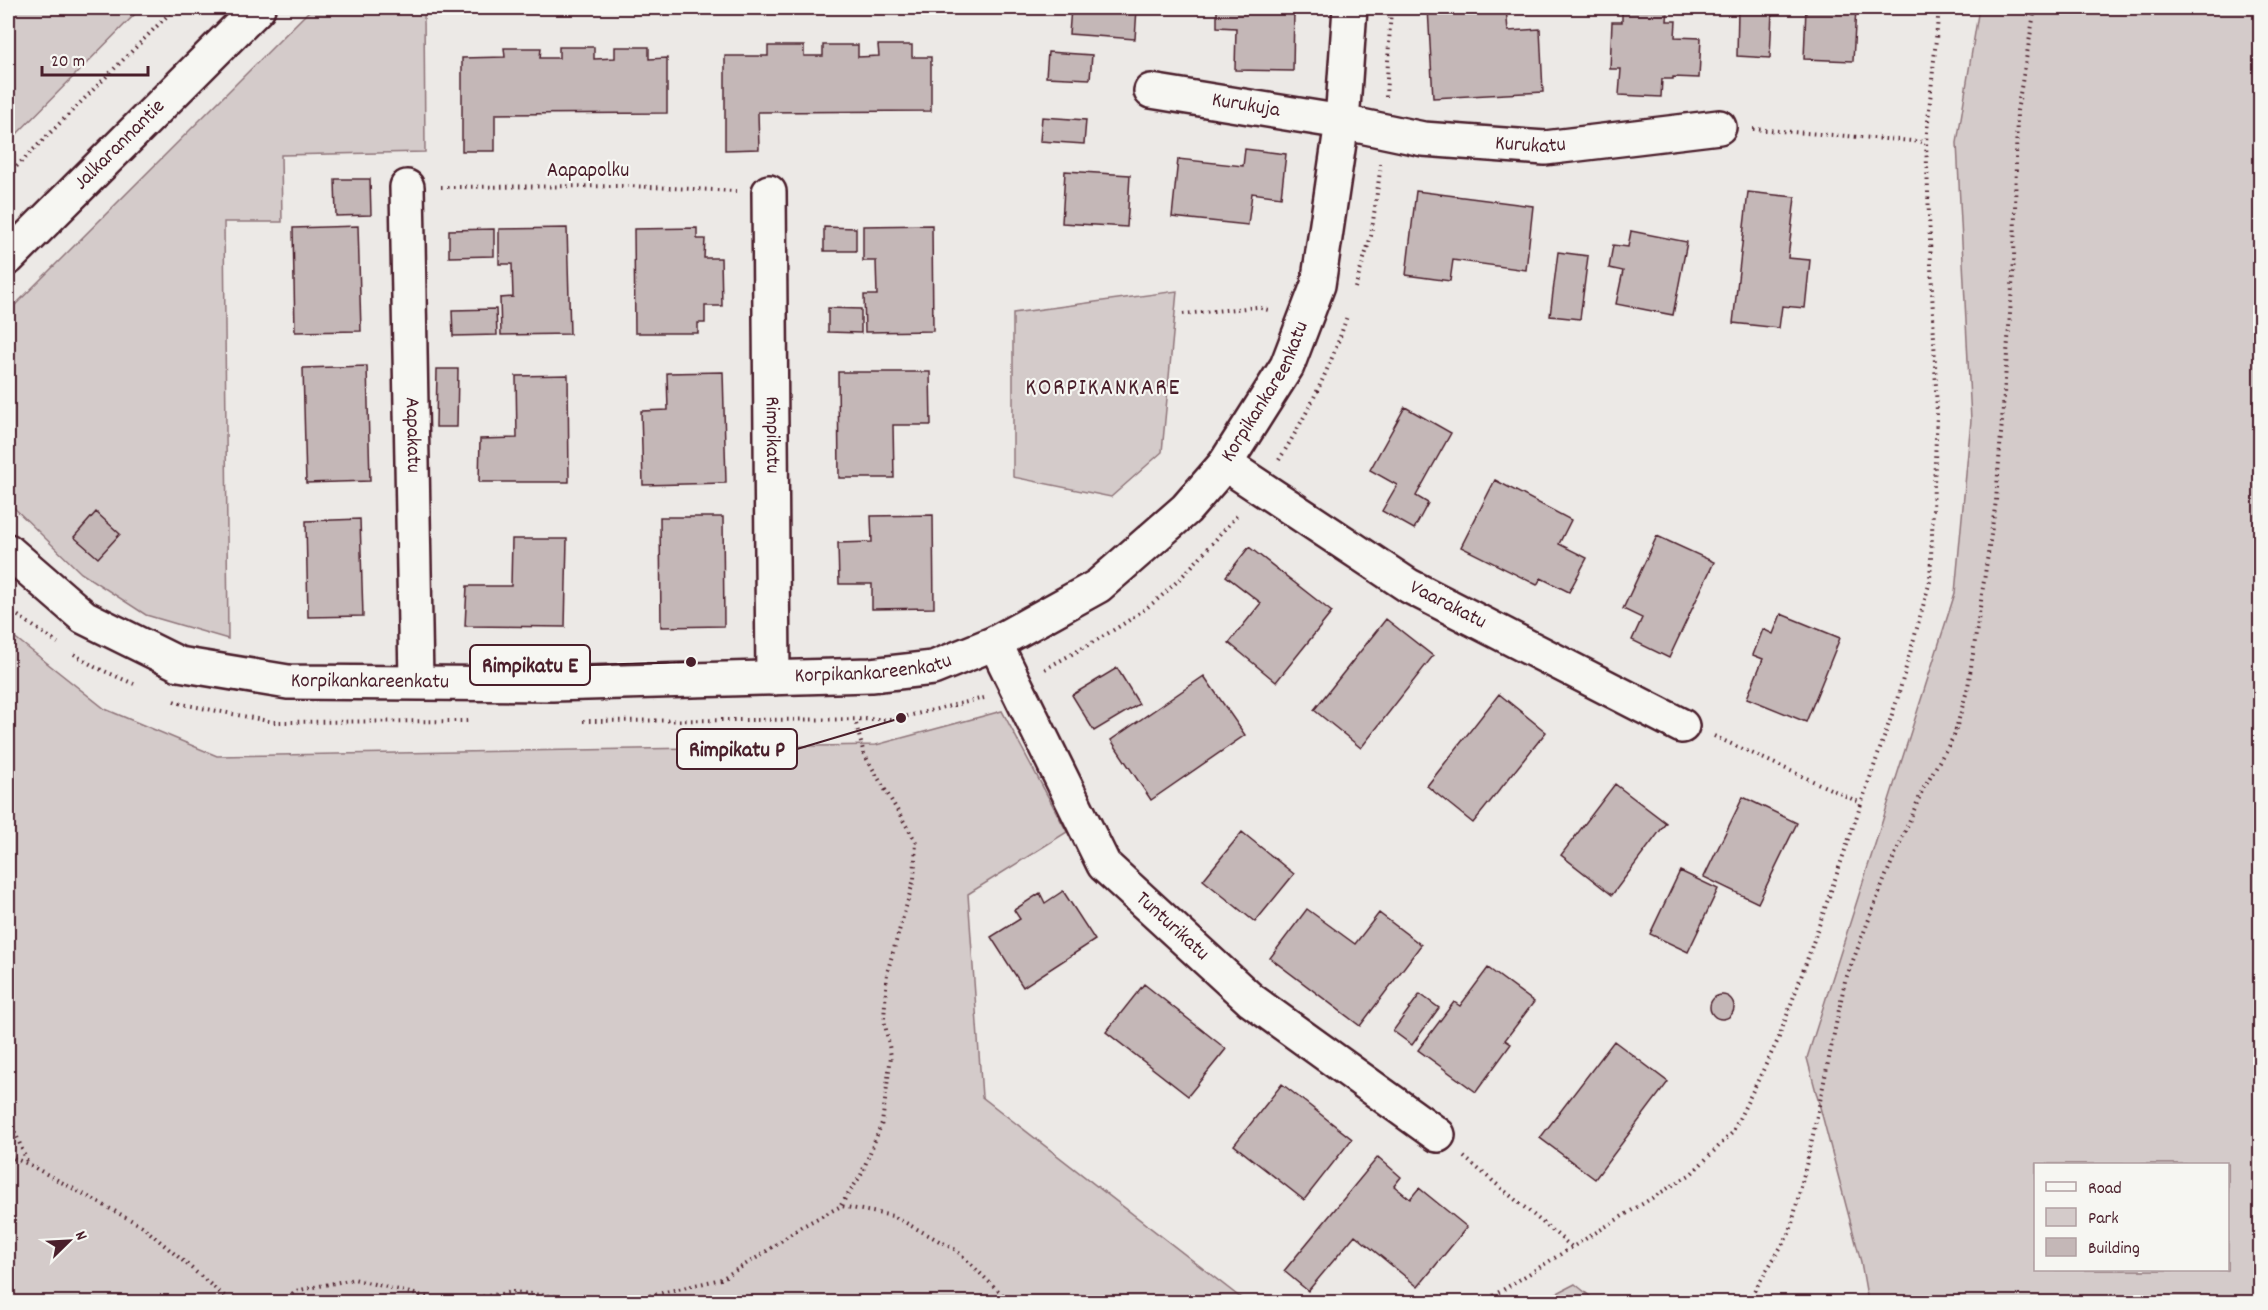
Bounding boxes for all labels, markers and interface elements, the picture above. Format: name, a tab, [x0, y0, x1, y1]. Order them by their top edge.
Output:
scale bar	[42, 39, 148, 77]
text: 20 m	[51, 50, 85, 75]
street label: Kurukuja	[1209, 86, 1283, 127]
street label: Jalkarannantie	[68, 93, 173, 198]
street label: Kurukatu	[1494, 129, 1568, 163]
street label: Aapapolku	[547, 157, 629, 187]
street label: Korpikankareenkatu	[1215, 317, 1318, 469]
district label: KORPIKANKARE	[1025, 372, 1181, 406]
street label: Rimpikatu	[756, 396, 786, 474]
street label: Aapakatu	[396, 397, 427, 473]
street label: Vaarakatu	[1404, 573, 1491, 638]
callout: Rimpikatu E	[470, 645, 590, 685]
street label: Korpikankareenkatu	[794, 647, 957, 692]
text: Rimpikatu E	[482, 652, 579, 683]
street label: Korpikankareenkatu	[291, 667, 449, 698]
callout: Rimpikatu P	[677, 729, 797, 769]
text: Rimpikatu P	[689, 736, 785, 767]
street label: Tunturikatu	[1128, 885, 1215, 969]
legend	[2034, 1163, 2229, 1271]
text: Road	[2088, 1177, 2122, 1202]
text: Park	[2088, 1207, 2119, 1232]
north arrow	[39, 1211, 99, 1271]
text: N	[68, 1228, 93, 1244]
text: Building	[2088, 1237, 2140, 1262]

